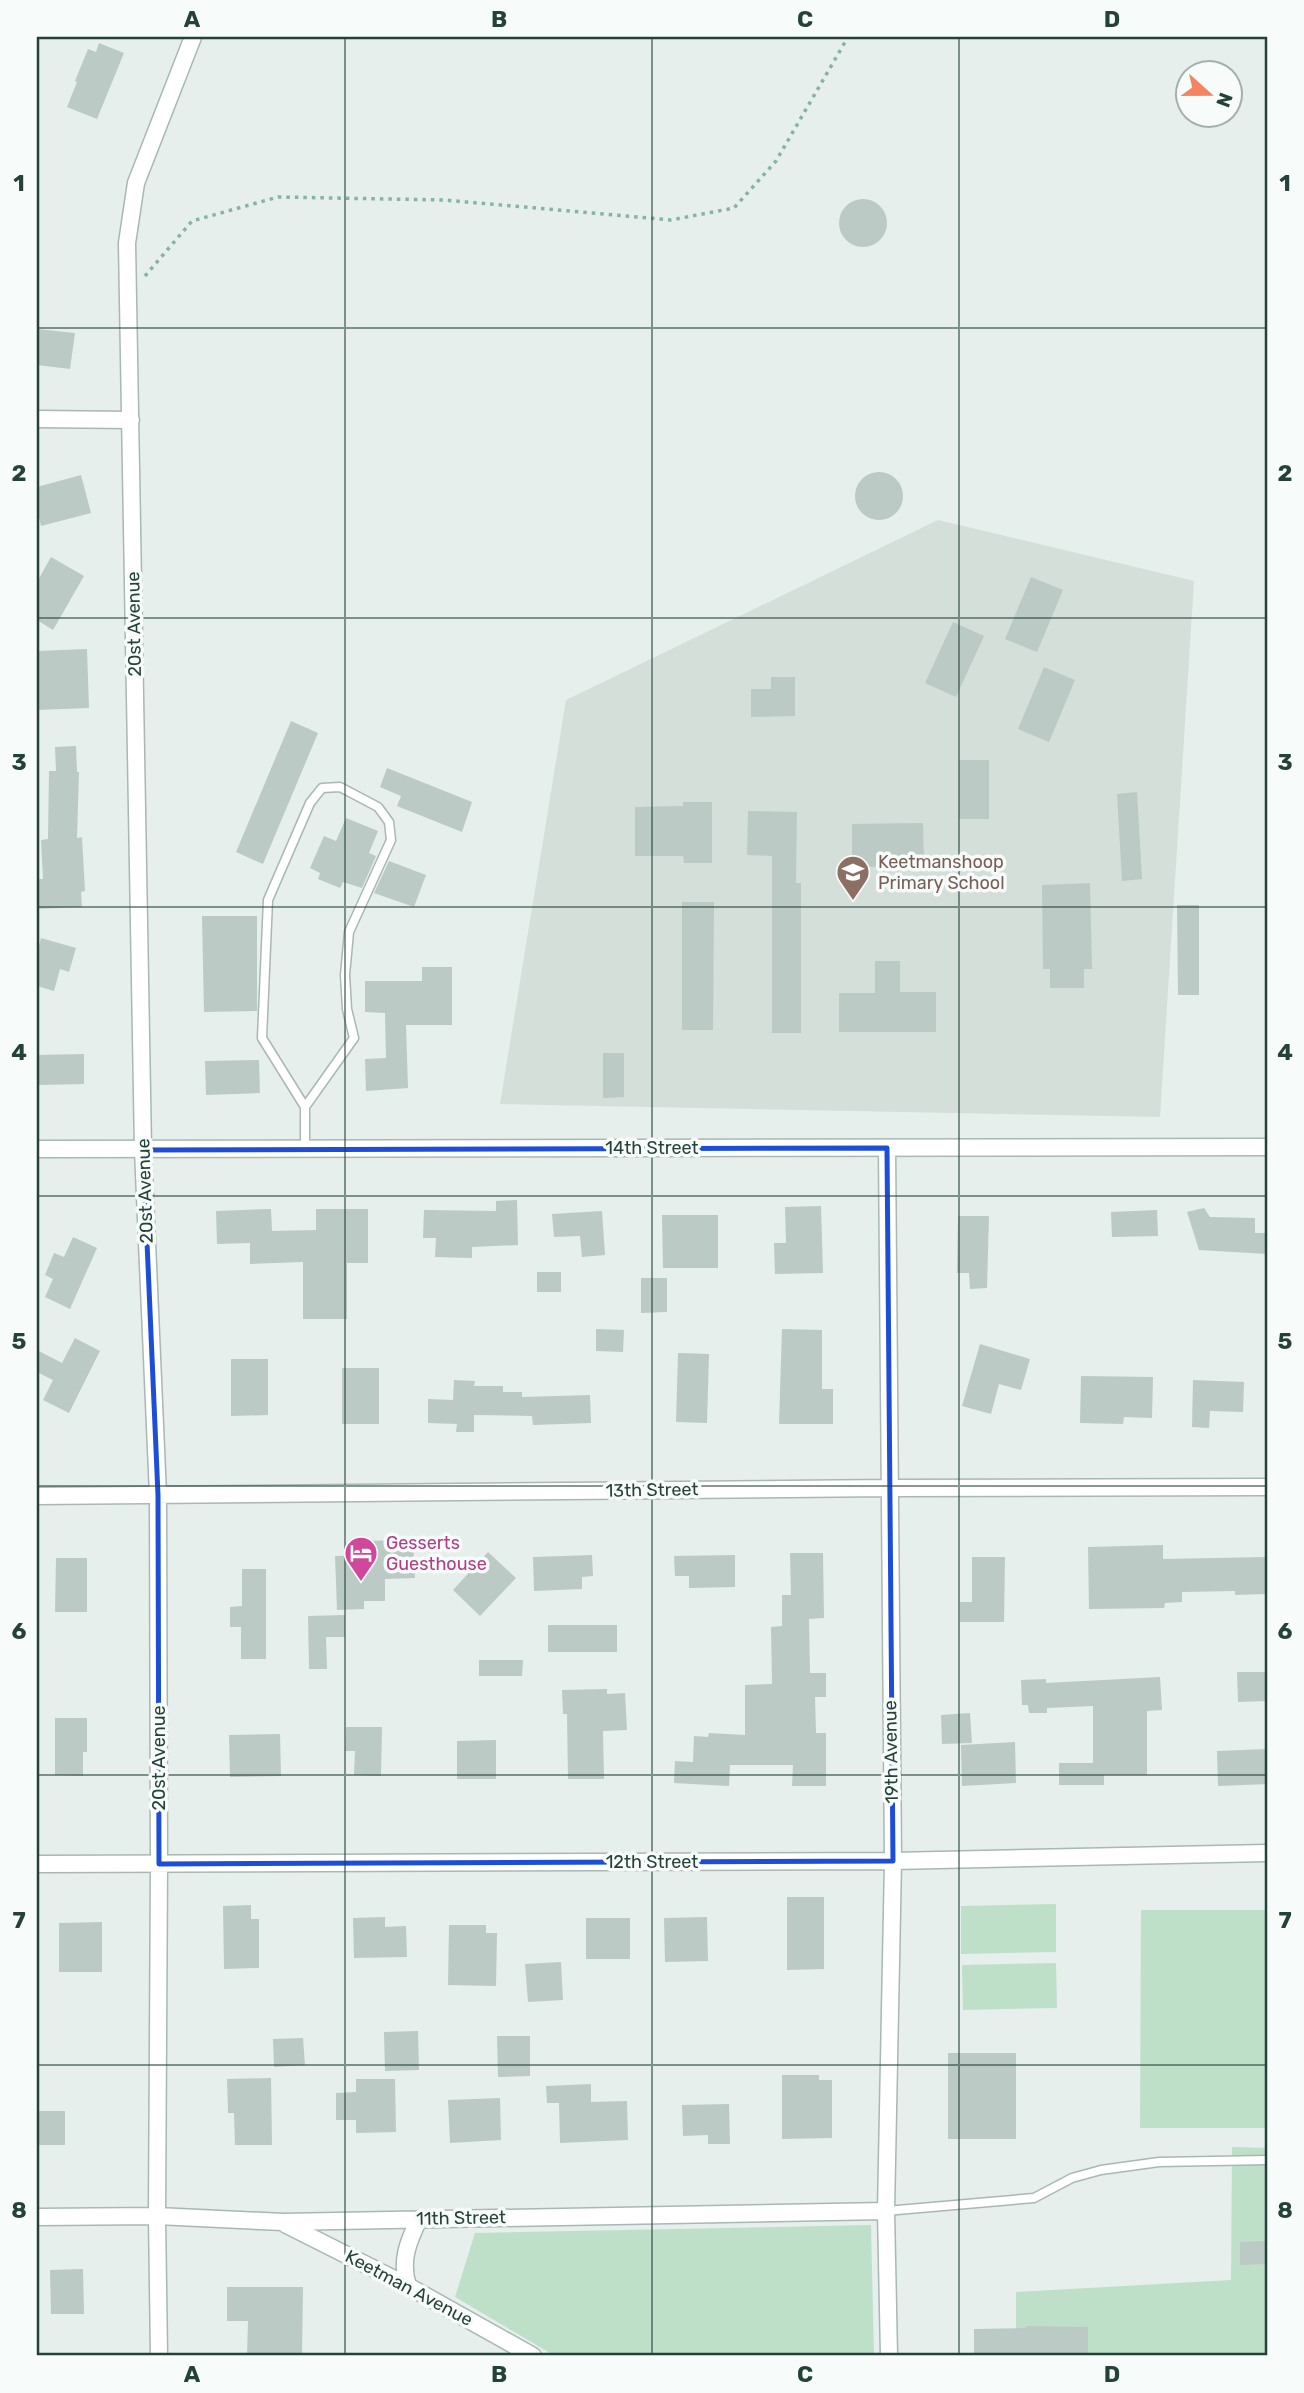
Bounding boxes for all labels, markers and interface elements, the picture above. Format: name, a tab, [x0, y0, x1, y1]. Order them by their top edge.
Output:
text: A	[184, 5, 201, 33]
text: B	[491, 5, 507, 33]
text: C	[797, 5, 813, 33]
text: D	[1104, 5, 1120, 33]
north arrow	[1174, 60, 1244, 130]
text: N	[1211, 89, 1238, 110]
text: 1	[13, 169, 25, 197]
text: 1	[1279, 169, 1291, 197]
text: 2	[12, 459, 26, 487]
text: 2	[1278, 459, 1292, 487]
street label: 20st Avenue	[122, 571, 146, 677]
text: 3	[11, 748, 27, 776]
text: 3	[1277, 748, 1293, 776]
place label: Keetmanshoop Primary School	[878, 851, 1005, 894]
school or university icon: Keetmanshoop Primary School	[834, 853, 872, 902]
text: 4	[11, 1038, 27, 1066]
text: 4	[1277, 1038, 1293, 1066]
street label: 14th Street	[605, 1137, 699, 1159]
street label: 20st Avenue	[132, 1138, 158, 1244]
text: 5	[12, 1327, 27, 1355]
text: 5	[1278, 1327, 1293, 1355]
street label: 13th Street	[605, 1478, 699, 1502]
place label: Gesserts Guesthouse	[386, 1532, 487, 1575]
hotel icon: Gesserts Guesthouse	[342, 1534, 380, 1583]
text: 6	[12, 1617, 27, 1645]
text: 6	[1278, 1617, 1293, 1645]
street label: 19th Avenue	[879, 1700, 903, 1804]
street label: 20st Avenue	[148, 1705, 170, 1811]
street label: 12th Street	[606, 1851, 698, 1873]
text: 7	[12, 1906, 26, 1934]
text: 7	[1278, 1906, 1292, 1934]
text: 8	[11, 2196, 27, 2224]
text: 8	[1277, 2196, 1293, 2224]
street label: 11th Street	[416, 2206, 506, 2230]
street label: Keetman Avenue	[341, 2245, 477, 2331]
text: A	[184, 2360, 201, 2388]
text: B	[491, 2360, 507, 2388]
text: C	[797, 2360, 813, 2388]
text: D	[1104, 2360, 1120, 2388]

